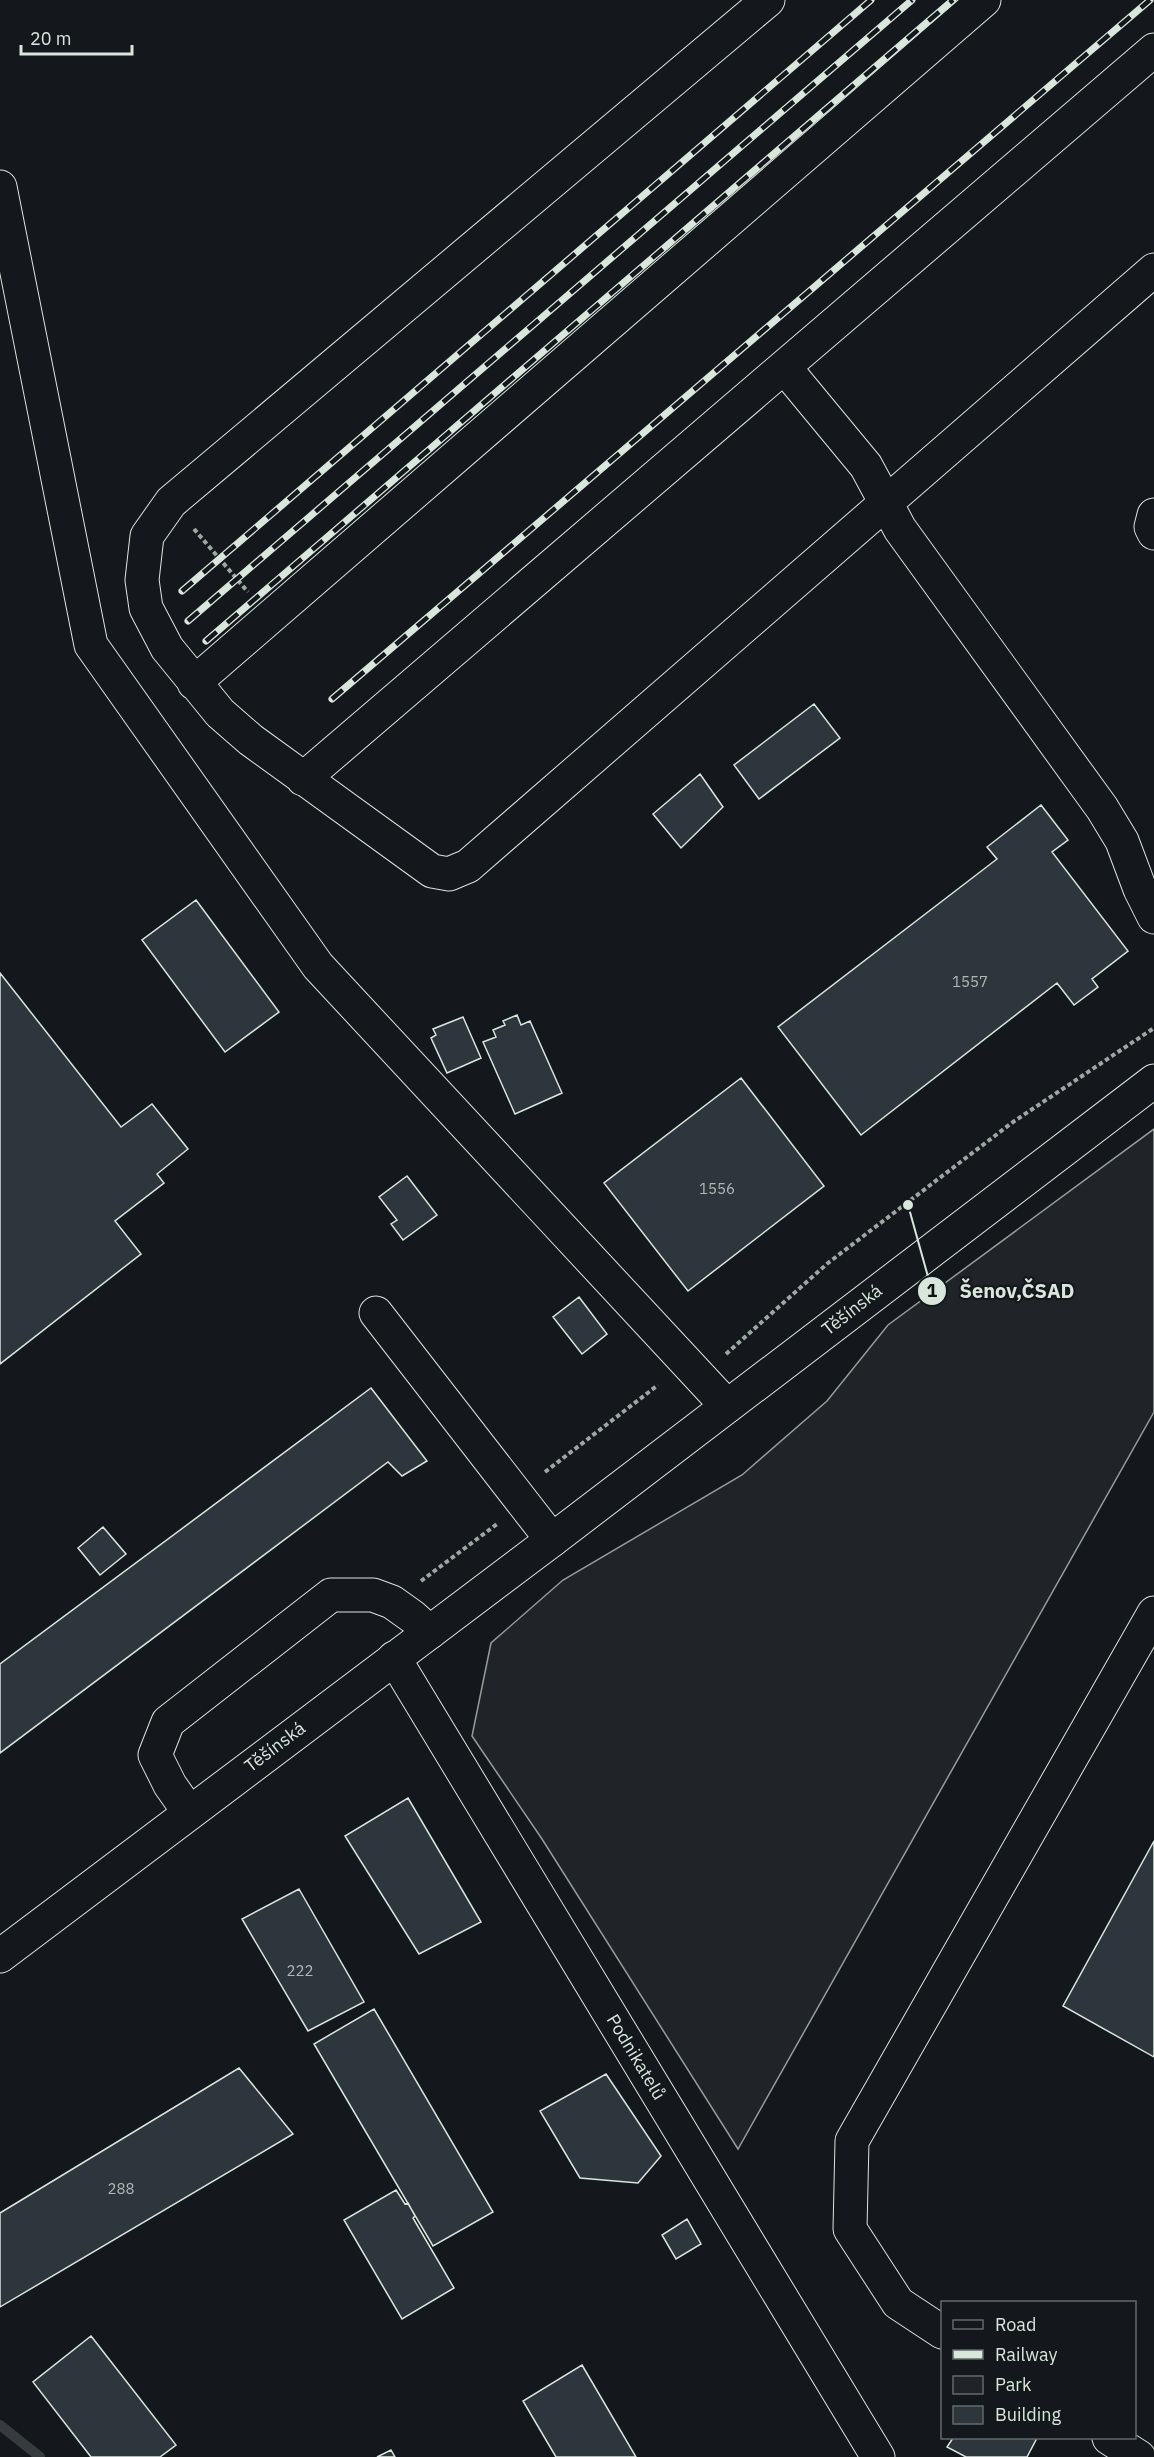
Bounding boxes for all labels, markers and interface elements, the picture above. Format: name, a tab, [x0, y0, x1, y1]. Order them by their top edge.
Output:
scale bar	[21, 18, 132, 56]
text: 20 m	[30, 27, 72, 50]
house number: 1557	[952, 972, 988, 991]
house number: 1556	[699, 1179, 735, 1198]
callout: Šenov,ČSAD	[917, 1272, 1087, 1310]
text: Šenov,ČSAD	[959, 1277, 1075, 1304]
street label: Těšínská	[817, 1279, 887, 1340]
text: 1	[927, 1279, 938, 1302]
street label: Těšínská	[240, 1716, 310, 1777]
house number: 222	[286, 1961, 314, 1980]
street label: Podnikatelů	[602, 2010, 671, 2104]
house number: 288	[107, 2179, 135, 2198]
legend	[941, 2301, 1136, 2439]
text: Road	[995, 2313, 1036, 2336]
text: Railway	[995, 2343, 1057, 2366]
text: Park	[995, 2373, 1032, 2396]
text: Building	[995, 2403, 1062, 2426]

